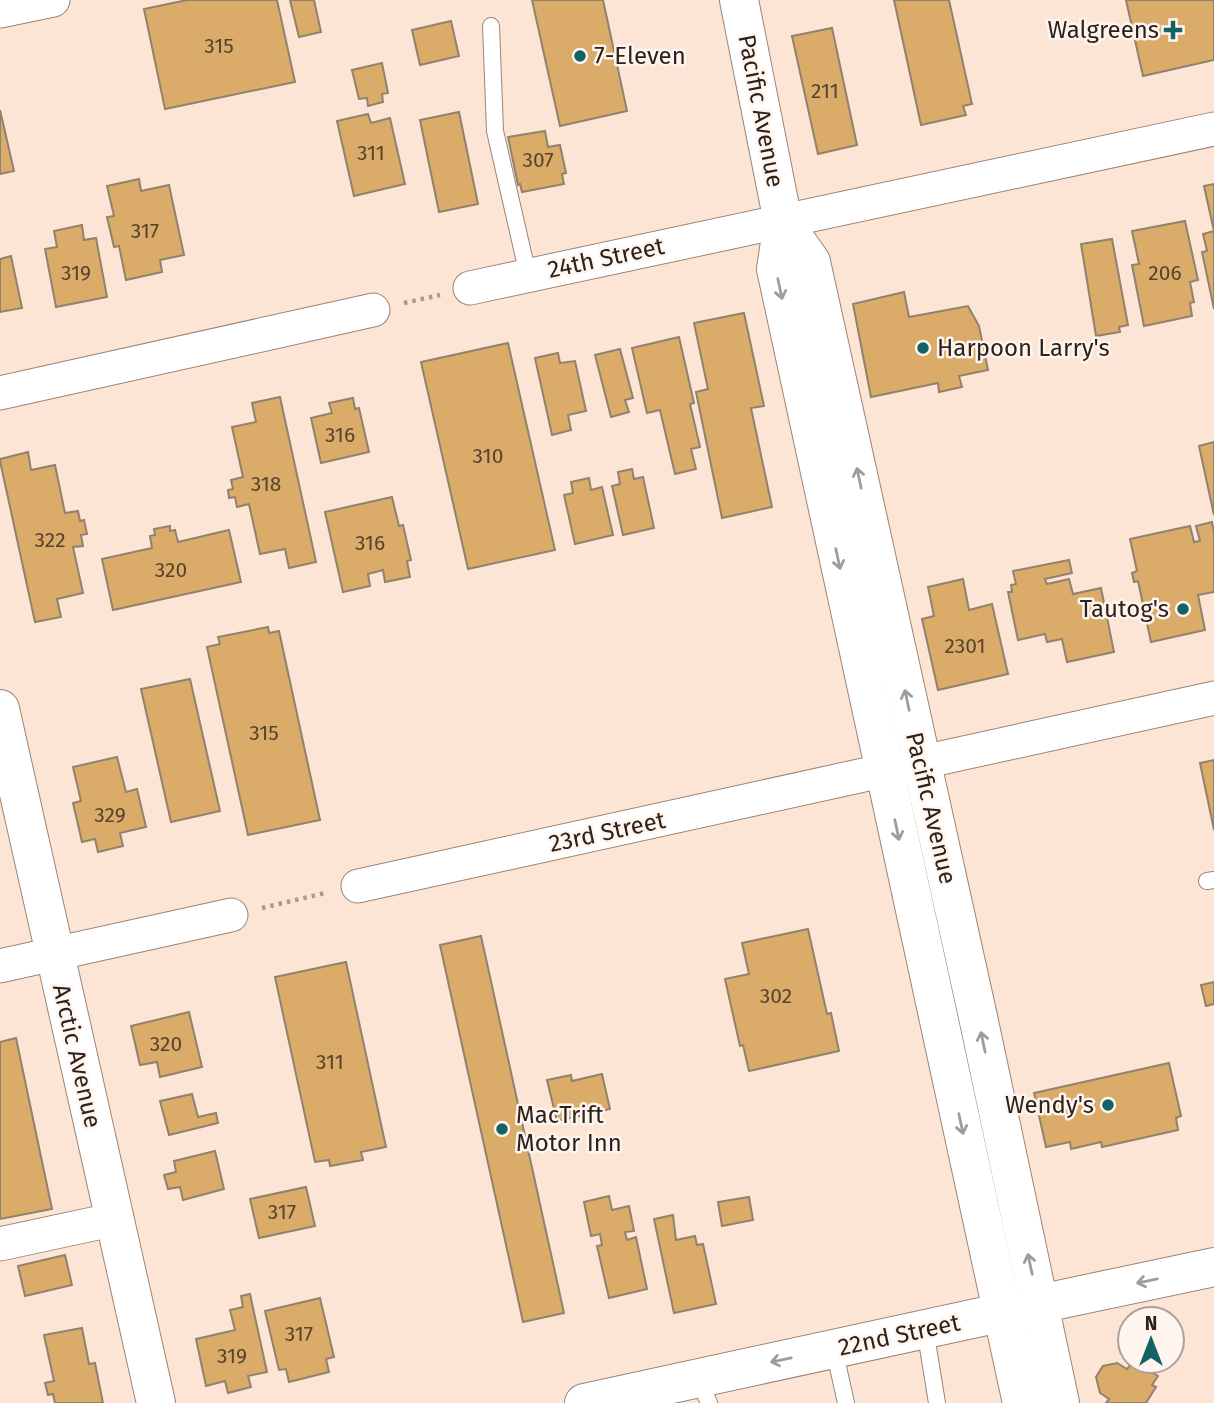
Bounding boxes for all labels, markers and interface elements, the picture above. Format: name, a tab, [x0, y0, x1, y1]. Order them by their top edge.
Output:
place label: Walgreens	[1048, 16, 1159, 44]
marker: Walgreens	[1165, 22, 1181, 38]
street label: Pacific Avenue	[732, 32, 790, 190]
house number: 315	[204, 33, 234, 59]
place label: 7-Eleven	[594, 42, 686, 70]
marker: 7-Eleven	[572, 48, 588, 64]
house number: 211	[811, 78, 839, 104]
house number: 311	[357, 140, 385, 166]
house number: 307	[522, 147, 554, 173]
house number: 317	[131, 218, 159, 244]
street label: 24th Street	[545, 232, 667, 284]
house number: 319	[61, 260, 91, 286]
house number: 206	[1148, 260, 1182, 286]
one-way arrow	[774, 277, 788, 300]
place label: Harpoon Larry's	[937, 334, 1110, 362]
marker: Harpoon Larry's	[915, 340, 931, 356]
house number: 316	[325, 422, 355, 448]
house number: 310	[473, 443, 503, 469]
one-way arrow	[852, 467, 866, 490]
house number: 318	[251, 471, 281, 497]
house number: 322	[34, 527, 66, 553]
house number: 316	[355, 530, 385, 556]
one-way arrow	[832, 547, 846, 570]
house number: 320	[155, 557, 187, 583]
place label: Tautog's	[1080, 595, 1169, 623]
marker: Tautog's	[1175, 601, 1191, 617]
house number: 2301	[944, 633, 986, 659]
one-way arrow	[900, 689, 914, 712]
house number: 315	[249, 720, 279, 746]
street label: Pacific Avenue	[900, 729, 962, 887]
house number: 329	[94, 802, 126, 828]
street label: 23rd Street	[546, 806, 668, 858]
one-way arrow	[891, 818, 905, 841]
street label: Arctic Avenue	[47, 981, 107, 1131]
house number: 302	[760, 983, 792, 1009]
house number: 320	[150, 1031, 182, 1057]
one-way arrow	[976, 1031, 990, 1054]
house number: 311	[316, 1049, 344, 1075]
place label: Wendy's	[1005, 1091, 1094, 1119]
marker: Wendy's	[1100, 1097, 1116, 1113]
place label: MacTrift Motor Inn	[516, 1101, 622, 1157]
one-way arrow	[955, 1112, 968, 1135]
marker: MacTrift Motor Inn	[494, 1121, 510, 1137]
house number: 317	[268, 1199, 296, 1225]
one-way arrow	[1023, 1253, 1037, 1276]
one-way arrow	[1136, 1275, 1159, 1289]
north arrow	[1116, 1305, 1186, 1375]
street label: 22nd Street	[836, 1308, 963, 1362]
text: N	[1145, 1312, 1157, 1335]
house number: 317	[285, 1321, 313, 1347]
house number: 319	[217, 1343, 247, 1369]
one-way arrow	[770, 1354, 793, 1368]

